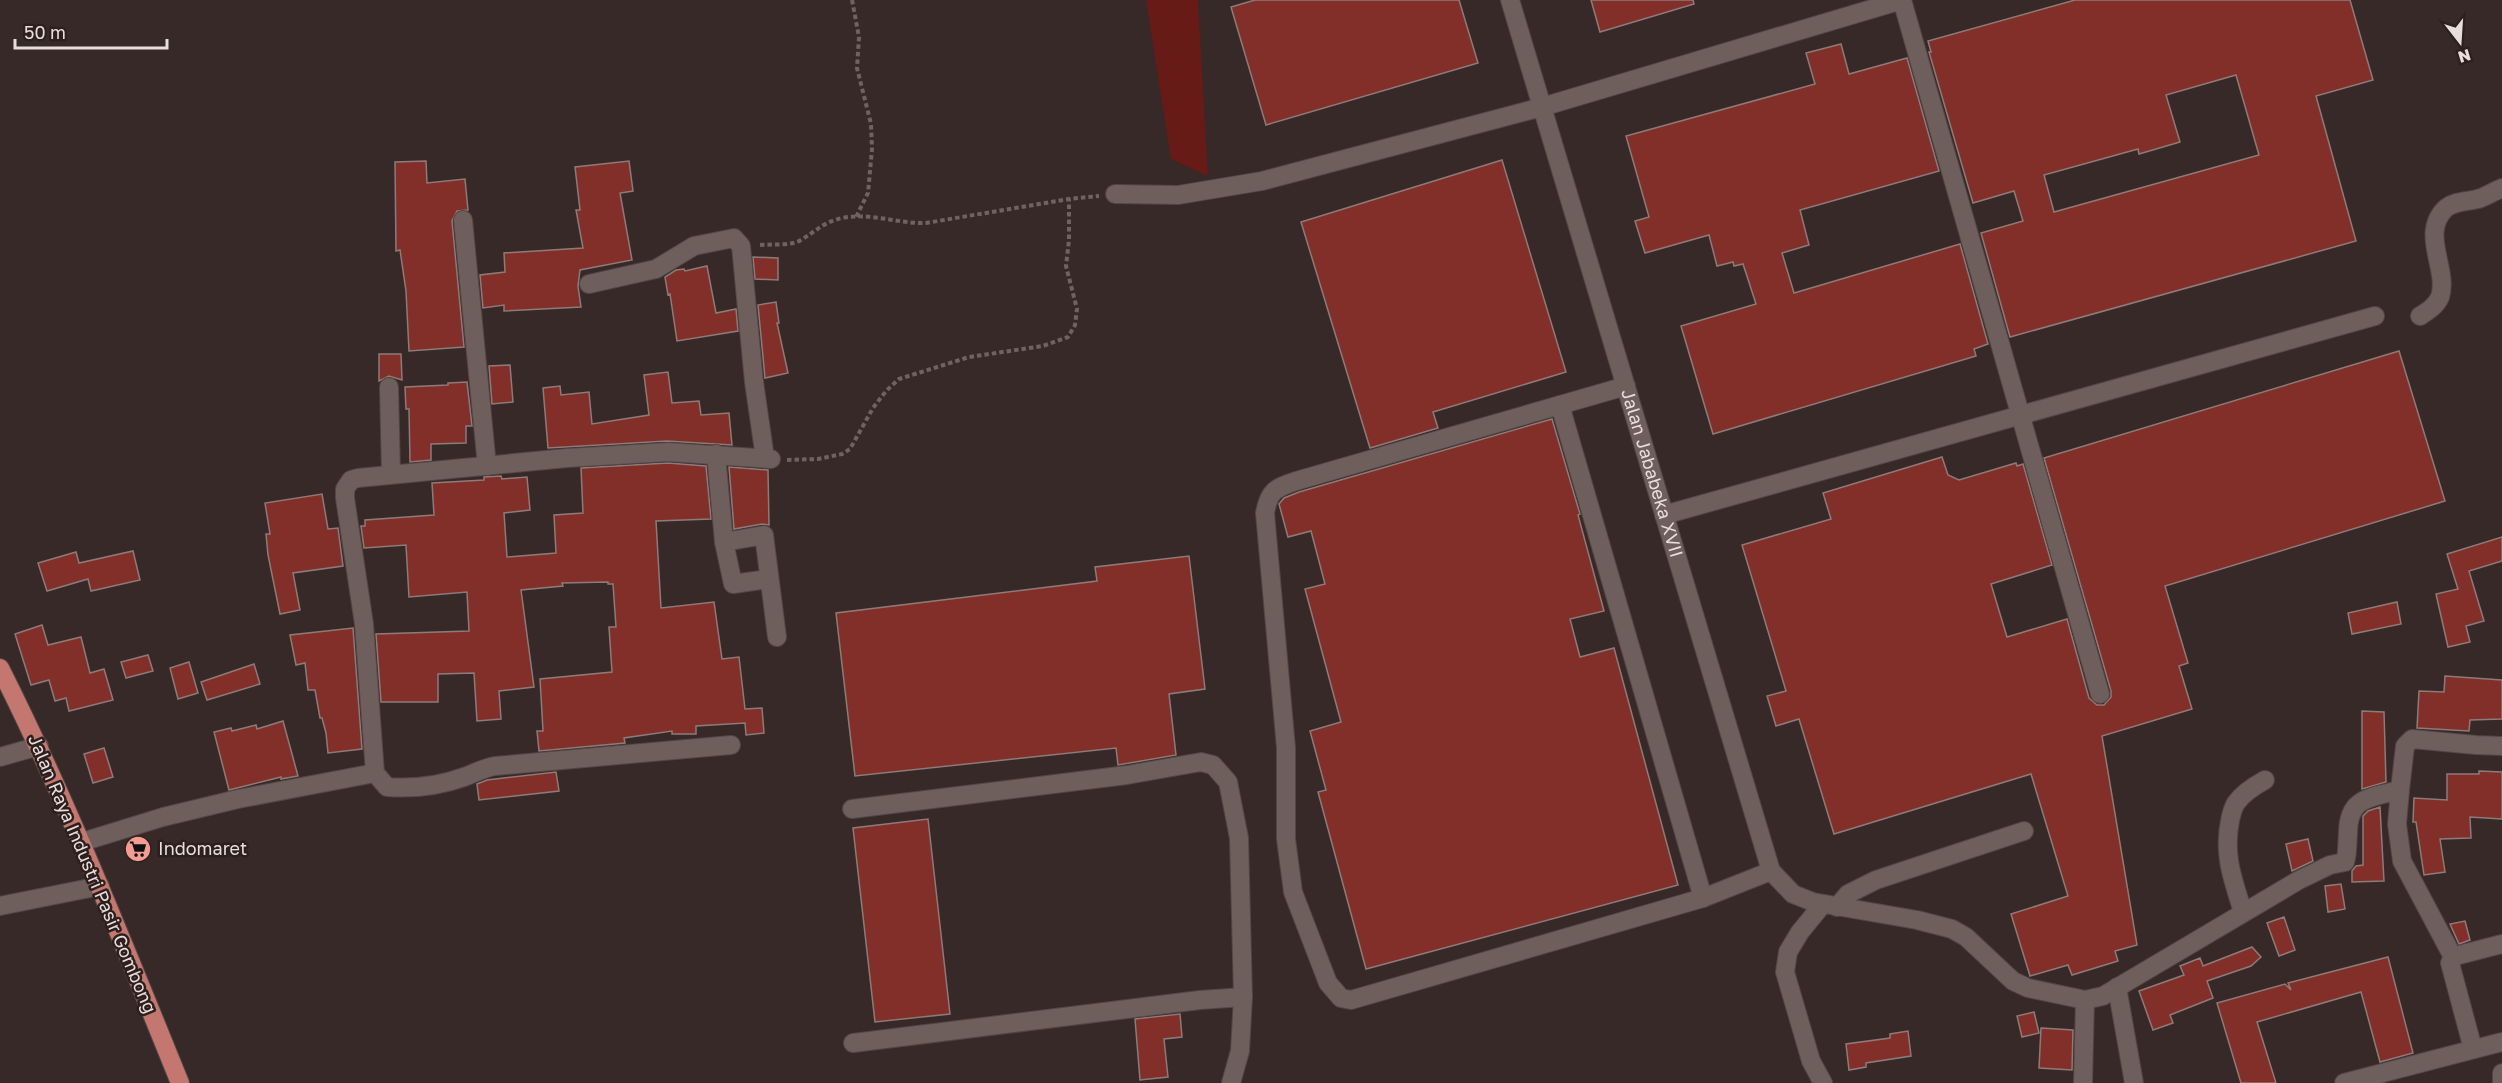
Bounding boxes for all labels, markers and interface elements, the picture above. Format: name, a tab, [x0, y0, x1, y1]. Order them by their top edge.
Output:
scale bar	[15, 12, 166, 50]
north arrow	[2430, 12, 2490, 72]
text: 50 m	[24, 21, 66, 43]
text: N	[2456, 45, 2473, 68]
street label: Jalan Jababeka XVII	[1617, 386, 1688, 560]
street label: Jalan Raya Industri Pasir Gombong	[24, 731, 162, 1016]
supermarket icon: Indomaret	[123, 834, 153, 864]
place label: Indomaret	[158, 837, 247, 859]

